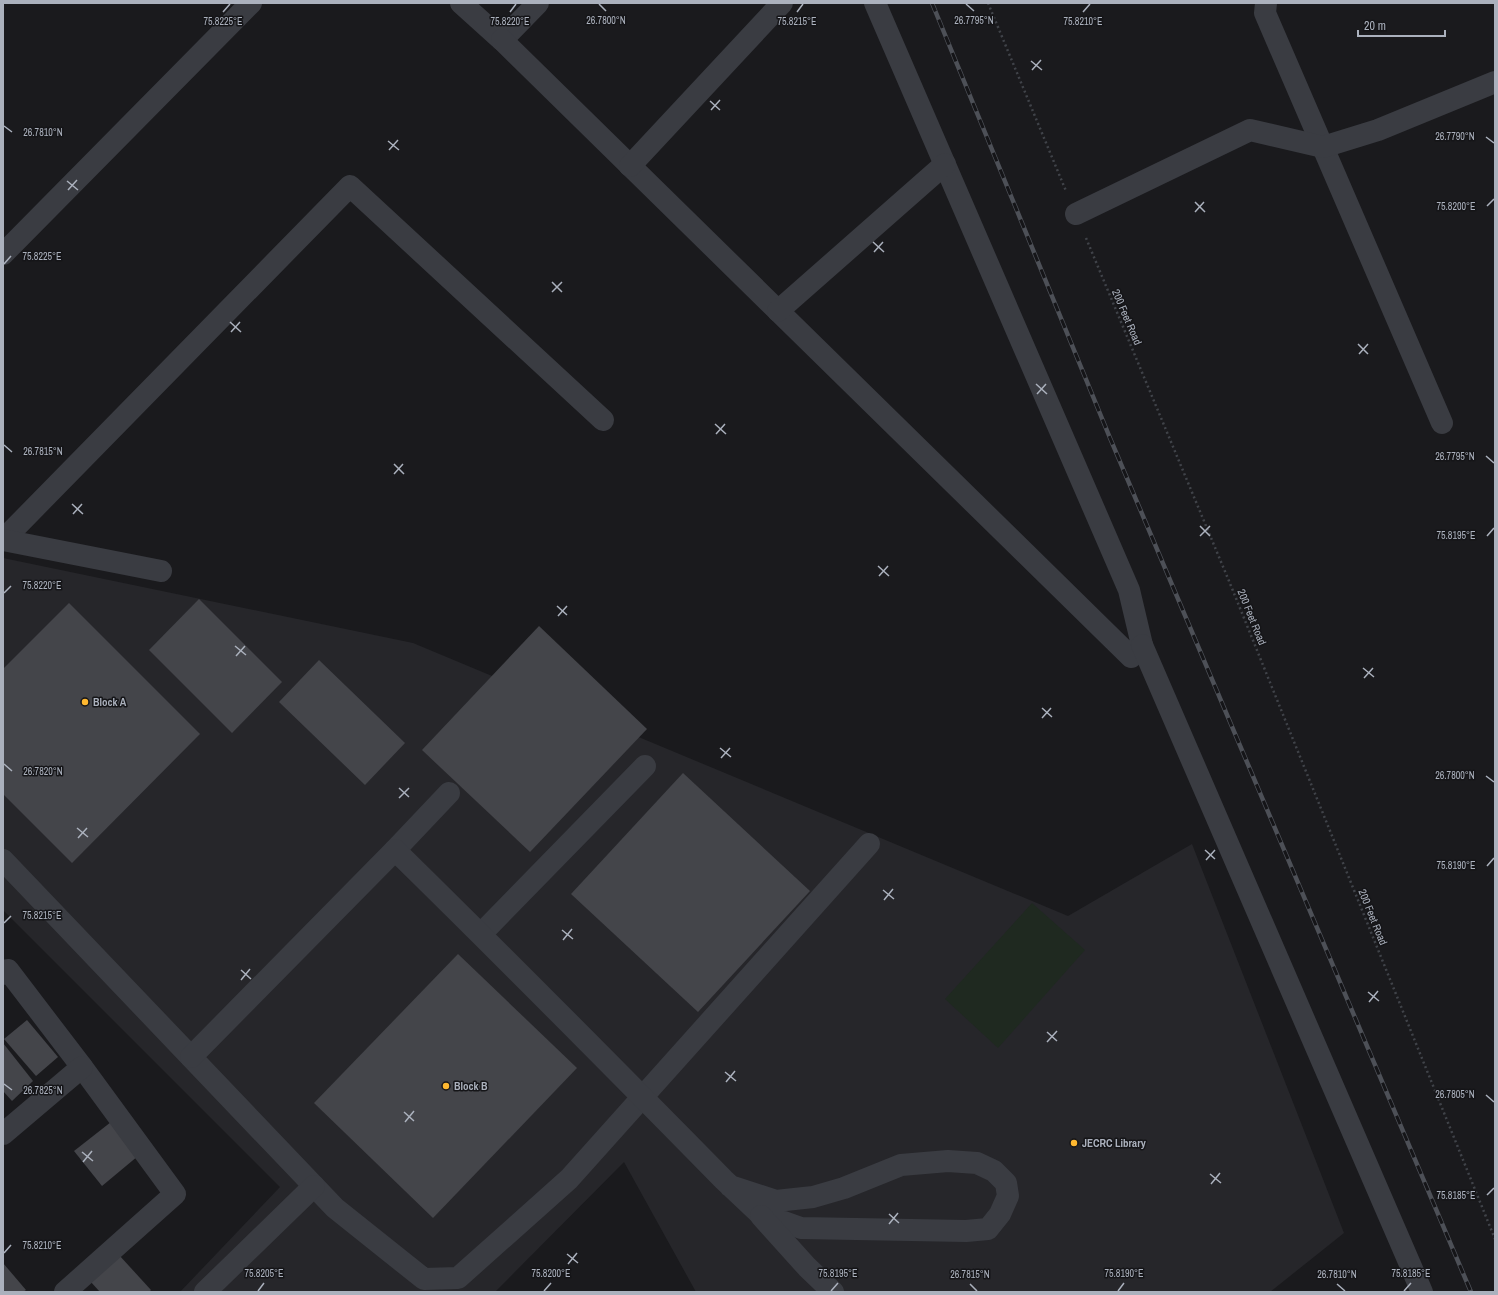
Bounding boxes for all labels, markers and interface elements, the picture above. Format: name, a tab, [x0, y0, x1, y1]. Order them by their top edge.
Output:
scale bar	[1358, 12, 1445, 38]
text: 26.7800°N	[586, 14, 626, 27]
text: 26.7795°N	[954, 14, 994, 27]
text: 75.8225°E	[203, 15, 243, 28]
text: 75.8220°E	[490, 15, 530, 28]
text: 75.8215°E	[777, 15, 817, 28]
text: 75.8210°E	[1063, 15, 1103, 28]
text: 20 m	[1364, 18, 1386, 34]
text: 26.7810°N	[23, 126, 63, 139]
text: 26.7790°N	[1435, 130, 1475, 143]
text: 75.8200°E	[1436, 200, 1476, 213]
text: 75.8225°E	[22, 250, 62, 263]
street label: 200 Feet Road	[1109, 287, 1145, 347]
text: 26.7815°N	[23, 445, 63, 458]
text: 26.7795°N	[1435, 450, 1475, 463]
text: 75.8195°E	[1436, 529, 1476, 542]
text: 75.8220°E	[22, 579, 62, 592]
street label: 200 Feet Road	[1234, 587, 1270, 647]
place label: Block A	[93, 695, 127, 709]
marker: Block A	[80, 697, 90, 707]
text: 26.7820°N	[23, 765, 63, 778]
text: 26.7800°N	[1435, 769, 1475, 782]
text: 75.8190°E	[1436, 859, 1476, 872]
street label: 200 Feet Road	[1355, 887, 1391, 947]
text: 75.8215°E	[22, 909, 62, 922]
place label: Block B	[454, 1079, 488, 1093]
marker: Block B	[441, 1081, 451, 1091]
text: 26.7825°N	[23, 1084, 63, 1097]
text: 26.7805°N	[1435, 1088, 1475, 1101]
place label: JECRC Library	[1082, 1136, 1146, 1150]
marker: JECRC Library	[1069, 1138, 1079, 1148]
text: 75.8185°E	[1436, 1189, 1476, 1202]
text: 75.8210°E	[22, 1239, 62, 1252]
text: 75.8205°E	[244, 1267, 284, 1280]
text: 75.8200°E	[531, 1267, 571, 1280]
text: 75.8195°E	[818, 1267, 858, 1280]
text: 75.8190°E	[1104, 1267, 1144, 1280]
text: 75.8185°E	[1391, 1267, 1431, 1280]
text: 26.7815°N	[950, 1268, 990, 1281]
text: 26.7810°N	[1317, 1268, 1357, 1281]

